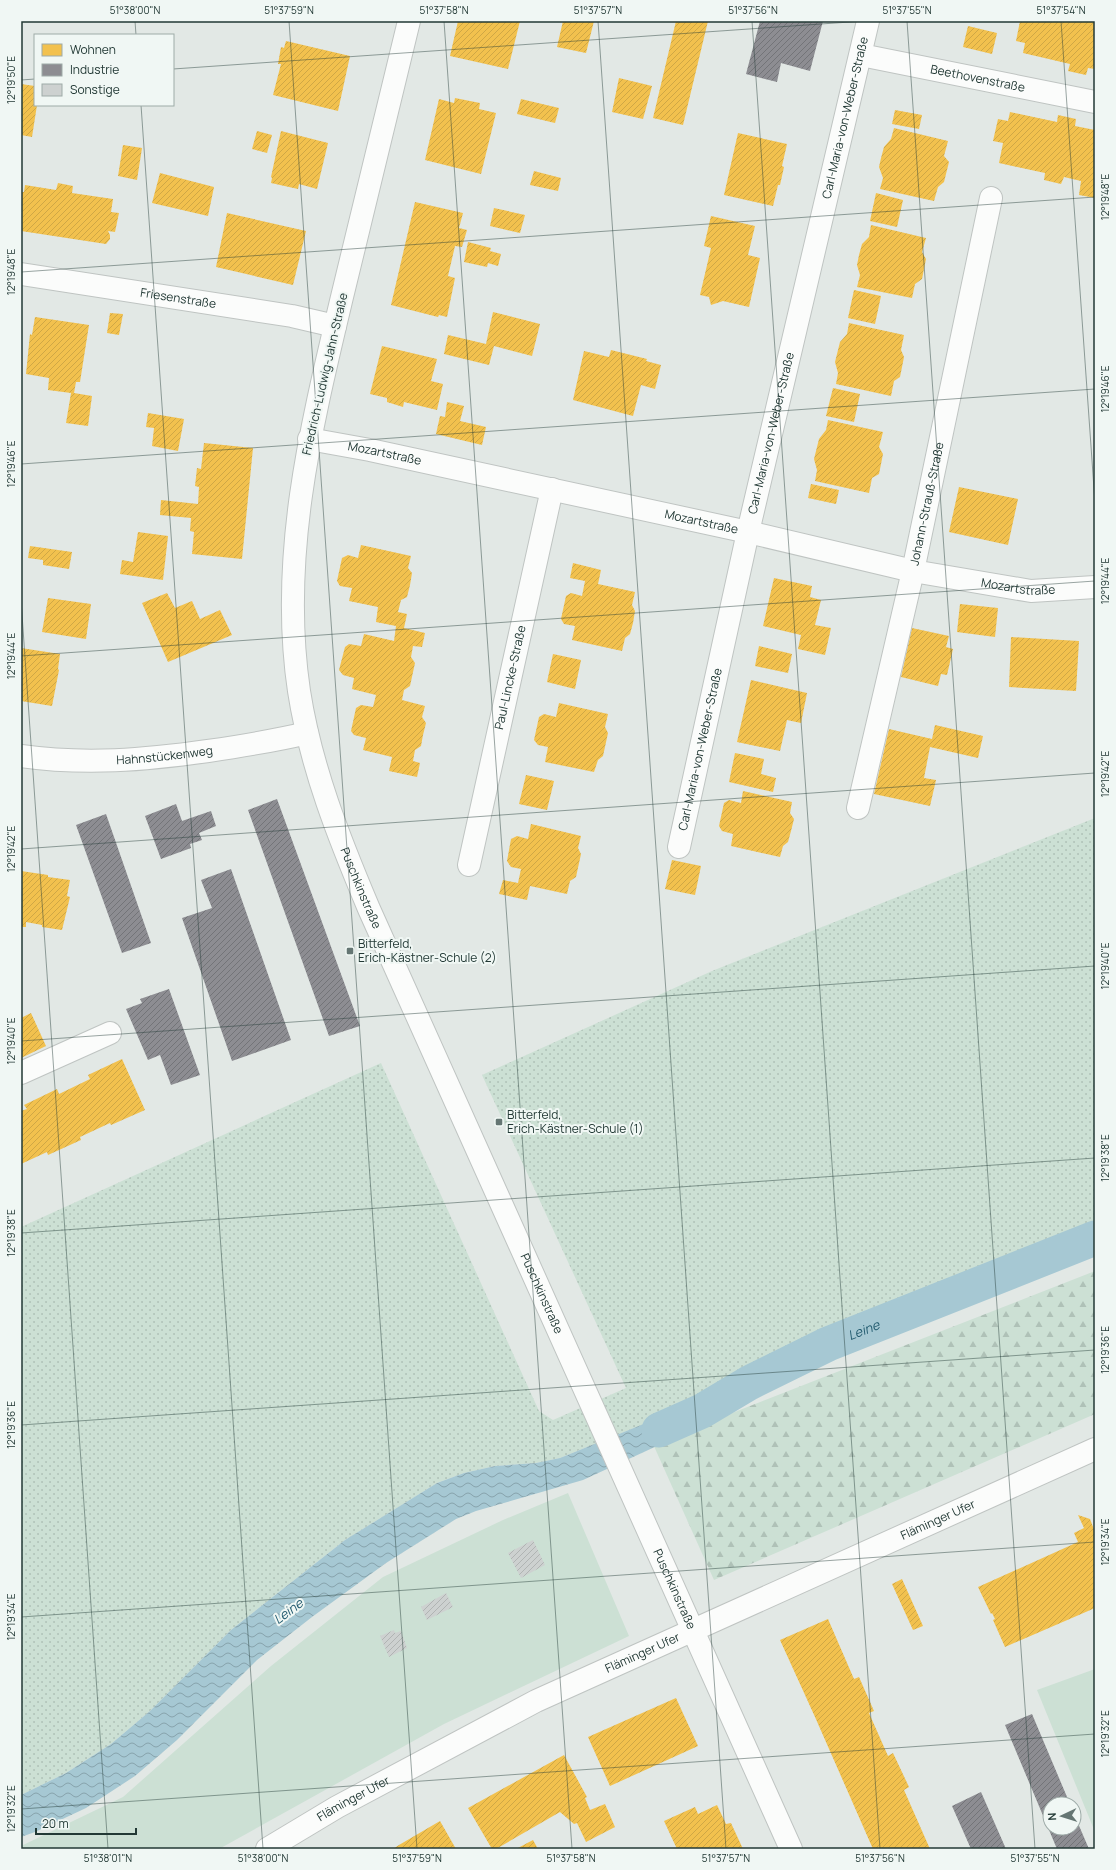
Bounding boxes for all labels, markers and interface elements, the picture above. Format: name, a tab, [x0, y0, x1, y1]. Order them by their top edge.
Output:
text: 51°38'00"N	[110, 3, 160, 17]
text: 51°37'59"N	[264, 3, 314, 17]
text: 51°37'58"N	[419, 3, 469, 17]
text: 51°37'57"N	[574, 3, 622, 17]
text: 51°37'56"N	[728, 3, 778, 17]
text: 51°37'55"N	[882, 3, 932, 17]
text: 51°37'54"N	[1037, 3, 1086, 17]
legend	[34, 34, 174, 106]
street label: Carl-Maria-von-Weber-Straße	[818, 35, 872, 200]
text: Wohnen	[70, 41, 116, 58]
text: 12°19'50"E	[4, 56, 18, 104]
street label: Beethovenstraße	[929, 60, 1027, 96]
text: Industrie	[70, 61, 119, 78]
text: Sonstige	[70, 81, 120, 98]
text: 12°19'48"E	[1098, 173, 1112, 220]
text: 12°19'48"E	[4, 248, 18, 295]
street label: Friesenstraße	[139, 284, 217, 312]
street label: Friedrich-Ludwig-Jahn-Straße	[298, 291, 351, 457]
street label: Carl-Maria-von-Weber-Straße	[743, 350, 798, 516]
text: 12°19'46"E	[1098, 365, 1112, 412]
street label: Mozartstraße	[347, 437, 423, 469]
text: 12°19'46"E	[4, 440, 18, 487]
street label: Johann-Strauß-Straße	[905, 441, 948, 567]
street label: Mozartstraße	[663, 505, 740, 538]
text: 12°19'44"E	[1098, 558, 1112, 604]
street label: Mozartstraße	[980, 574, 1056, 599]
street label: Paul-Lincke-Straße	[490, 624, 530, 731]
text: 12°19'44"E	[4, 633, 18, 679]
street label: Carl-Maria-von-Weber-Straße	[674, 666, 726, 832]
street label: Hahnstückenweg	[116, 741, 214, 768]
text: 12°19'42"E	[1098, 751, 1112, 797]
text: 12°19'42"E	[4, 826, 18, 872]
street label: Puschkinstraße	[337, 845, 386, 931]
place label: Bitterfeld, Erich-Kästner-Schule (2)	[358, 935, 497, 966]
text: 12°19'40"E	[1098, 942, 1112, 989]
marker: Bitterfeld, Erich-Kästner-Schule (2)	[345, 946, 355, 956]
text: 12°19'40"E	[4, 1017, 18, 1064]
place label: Bitterfeld, Erich-Kästner-Schule (1)	[507, 1106, 644, 1137]
marker: Bitterfeld, Erich-Kästner-Schule (1)	[494, 1117, 504, 1127]
text: 12°19'38"E	[1098, 1134, 1112, 1182]
text: 12°19'38"E	[4, 1209, 18, 1257]
street label: Puschkinstraße	[517, 1250, 568, 1336]
water label: Leine	[845, 1315, 883, 1344]
text: 12°19'36"E	[1098, 1326, 1112, 1374]
text: 12°19'36"E	[4, 1401, 18, 1449]
street label: Fläminger Ufer	[898, 1495, 978, 1544]
text: 12°19'34"E	[1098, 1518, 1112, 1566]
street label: Puschkinstraße	[649, 1546, 700, 1632]
text: 12°19'34"E	[4, 1593, 18, 1641]
water label: Leine	[270, 1593, 308, 1628]
street label: Fläminger Ufer	[602, 1628, 683, 1677]
text: 12°19'32"E	[1098, 1710, 1112, 1758]
street label: Fläminger Ufer	[314, 1771, 393, 1825]
text: 12°19'32"E	[4, 1785, 18, 1833]
north arrow	[1042, 1796, 1082, 1836]
scale bar	[36, 1810, 136, 1836]
text: N	[1044, 1812, 1059, 1821]
text: 20 m	[42, 1815, 69, 1832]
text: 51°38'01"N	[84, 1851, 132, 1865]
text: 51°38'00"N	[238, 1851, 288, 1865]
text: 51°37'59"N	[392, 1851, 442, 1865]
text: 51°37'58"N	[546, 1851, 596, 1865]
text: 51°37'57"N	[702, 1851, 750, 1865]
text: 51°37'56"N	[855, 1851, 905, 1865]
text: 51°37'55"N	[1010, 1851, 1060, 1865]

